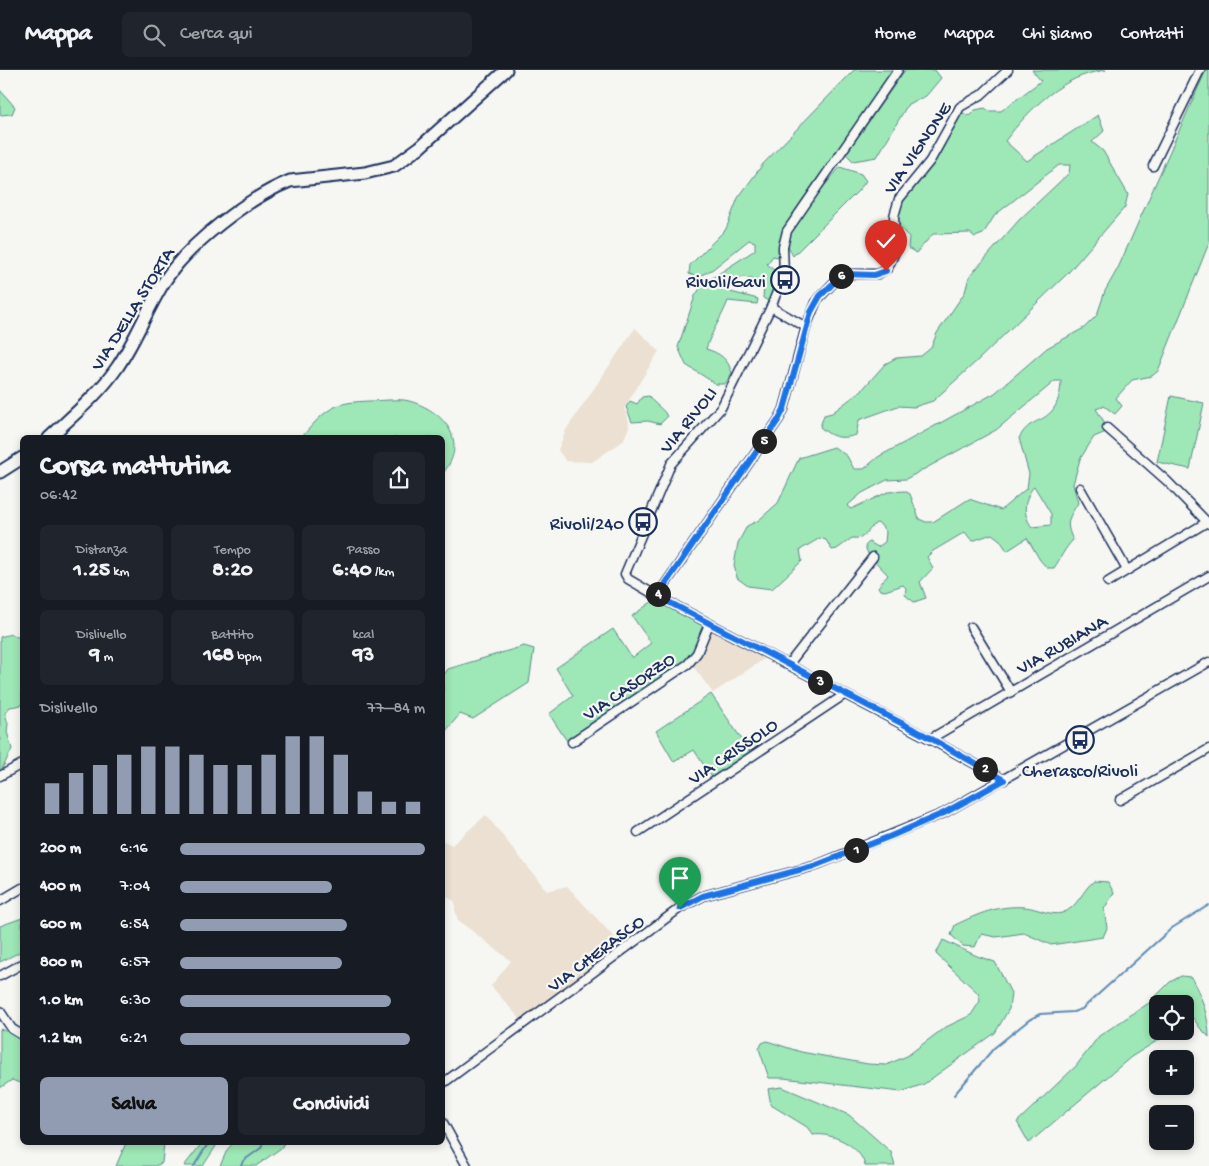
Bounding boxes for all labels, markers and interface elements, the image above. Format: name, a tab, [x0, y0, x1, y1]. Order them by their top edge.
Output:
search box	[122, 12, 472, 57]
text: Mappa	[25, 20, 92, 49]
icon: search	[140, 21, 168, 49]
text: Cerca qui	[180, 23, 253, 46]
text: Home	[874, 24, 916, 45]
text: Mappa	[944, 24, 994, 45]
text: Chi siamo	[1022, 24, 1092, 45]
text: Contatti	[1120, 24, 1184, 45]
street label: VIA VIGNONE	[879, 98, 959, 200]
pin	[865, 220, 907, 271]
icon: check	[872, 227, 900, 255]
street label: VIA DELLA STORTA	[86, 243, 182, 376]
pin: 6	[828, 264, 854, 288]
bus stop icon: Rivoli/Gavi	[770, 265, 800, 295]
text: 6	[838, 268, 845, 285]
place label: Rivoli/Gavi	[686, 272, 766, 295]
street label: VIA RIVOLI	[655, 383, 723, 460]
pin: 5	[752, 428, 776, 454]
text: 5	[761, 433, 768, 450]
text: Corsa mattutina	[40, 451, 230, 484]
button: share	[373, 452, 425, 504]
text: 06:42	[40, 487, 78, 506]
bus stop icon: Rivoli/240	[628, 507, 658, 537]
place label: Rivoli/240	[550, 514, 624, 537]
text: Distanza	[76, 542, 127, 559]
text: Tempo	[214, 542, 251, 559]
text: Passo	[347, 542, 380, 559]
text: 1.25	[74, 559, 110, 584]
text: 8:20	[212, 559, 253, 584]
text: 6:40	[333, 559, 372, 584]
text: km	[110, 564, 129, 581]
text: /km	[372, 564, 394, 581]
pin: 4	[646, 582, 670, 606]
text: 4	[655, 586, 662, 603]
street label: VIA RUBIANA	[1012, 610, 1114, 682]
text: Dislivello	[76, 627, 127, 644]
text: Battito	[211, 627, 254, 644]
text: kcal	[353, 627, 374, 644]
text: 9	[90, 644, 100, 669]
text: 168	[203, 644, 234, 669]
text: 93	[353, 644, 374, 669]
street label: VIA CASORZO	[579, 648, 681, 728]
text: m	[100, 649, 113, 666]
text: bpm	[234, 649, 262, 666]
pin: 3	[808, 670, 832, 694]
text: 3	[817, 674, 824, 691]
text: Dislivello	[40, 700, 97, 719]
text: 77–84 m	[367, 700, 425, 719]
street label: VIA CRISSOLO	[684, 714, 784, 792]
bus stop icon: Cherasco/Rivoli	[1065, 725, 1095, 755]
pin: 2	[972, 756, 998, 782]
text: 2	[982, 761, 989, 778]
place label: Cherasco/Rivoli	[1022, 761, 1138, 784]
pin: 1	[844, 838, 868, 862]
text: 200 m	[40, 840, 81, 859]
text: 6:16	[120, 840, 148, 859]
text: 1	[854, 842, 859, 859]
pin	[659, 857, 701, 908]
icon: arrive	[666, 864, 694, 892]
text: 400 m	[40, 878, 81, 897]
text: 7:04	[120, 878, 150, 897]
street label: VIA CHERASCO	[543, 911, 651, 999]
text: 600 m	[40, 916, 81, 935]
text: 6:54	[120, 916, 149, 935]
text: 800 m	[40, 954, 82, 973]
text: 6:57	[120, 954, 150, 973]
text: 1.0 km	[40, 992, 83, 1011]
text: 6:30	[120, 992, 151, 1011]
map controls	[1149, 995, 1194, 1150]
button: locate	[1149, 995, 1194, 1040]
text: 1.2 km	[40, 1030, 82, 1049]
text: 6:21	[120, 1030, 147, 1049]
button: +	[1149, 1050, 1194, 1095]
button: Salva	[40, 1077, 228, 1135]
button: Condividi	[238, 1077, 425, 1135]
button: −	[1149, 1105, 1194, 1150]

